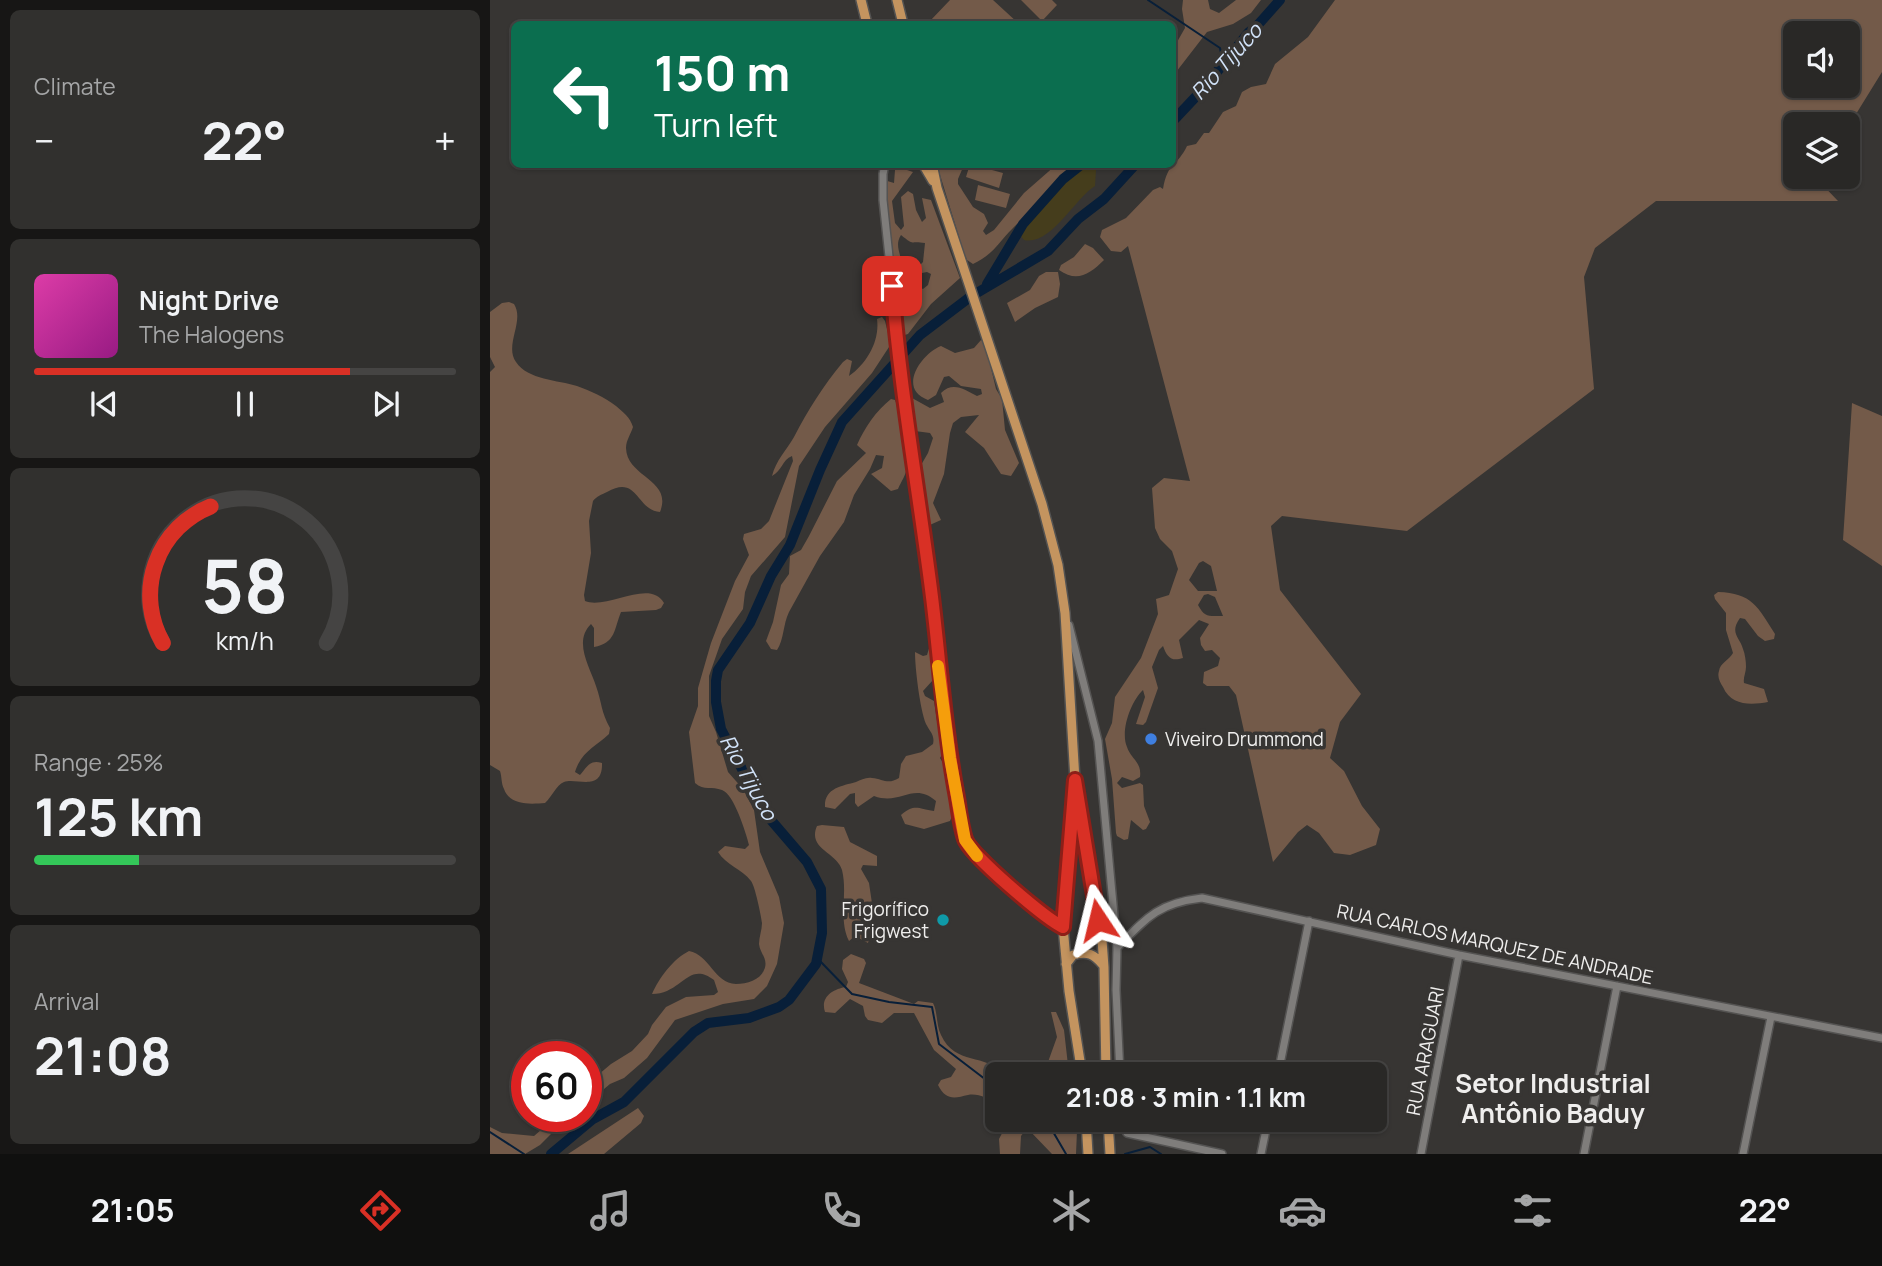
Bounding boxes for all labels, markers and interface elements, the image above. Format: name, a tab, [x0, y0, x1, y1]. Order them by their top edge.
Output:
water label: Rio Tijuco	[1184, 16, 1269, 105]
map controls	[1783, 21, 1860, 189]
button: sound	[1783, 21, 1860, 98]
text: 150 m	[654, 39, 790, 106]
icon: left	[539, 49, 630, 140]
text: Climate	[34, 70, 116, 102]
text: Turn left	[654, 103, 778, 147]
text: 22°	[202, 105, 287, 176]
button: layers	[1783, 112, 1860, 189]
text: −	[34, 114, 55, 166]
text: +	[434, 114, 456, 166]
pin	[862, 256, 922, 316]
icon: arrive	[873, 267, 911, 305]
text: Night Drive	[139, 282, 279, 318]
text: The Halogens	[139, 318, 284, 350]
icon: previous	[85, 385, 123, 423]
icon: pause	[226, 385, 264, 423]
icon: next	[367, 385, 405, 423]
text: 58	[201, 535, 289, 635]
text: km/h	[216, 623, 274, 658]
place label: Viveiro Drummond	[1165, 726, 1324, 752]
water label: Rio Tijuco	[714, 729, 785, 826]
marker: Viveiro Drummond	[1143, 731, 1159, 747]
text: Range · 25%	[34, 746, 164, 778]
text: 125 km	[34, 781, 203, 852]
position arrow	[1061, 883, 1135, 957]
place label: Frigorífico Frigwest	[841, 896, 929, 944]
street label: RUA CARLOS MARQUEZ DE ANDRADE	[1335, 898, 1655, 990]
marker: Frigorífico Frigwest	[935, 912, 951, 928]
street label: RUA ARAGUARI	[1400, 984, 1450, 1118]
text: Arrival	[34, 985, 100, 1017]
text: 21:08	[34, 1020, 172, 1091]
speed limit sign: 60	[511, 1041, 602, 1132]
district label: Setor Industrial Antônio Baduy	[1455, 1065, 1651, 1131]
text: 21:08 · 3 min · 1.1 km	[1066, 1079, 1306, 1115]
icon: directions	[356, 1186, 405, 1235]
icon: music	[586, 1186, 635, 1235]
icon: phone	[817, 1186, 866, 1235]
icon: climate	[1047, 1186, 1096, 1235]
icon: car	[1278, 1186, 1327, 1235]
icon: filters	[1508, 1186, 1557, 1235]
text: 21:05	[91, 1188, 175, 1232]
text: 22°	[1739, 1188, 1791, 1232]

